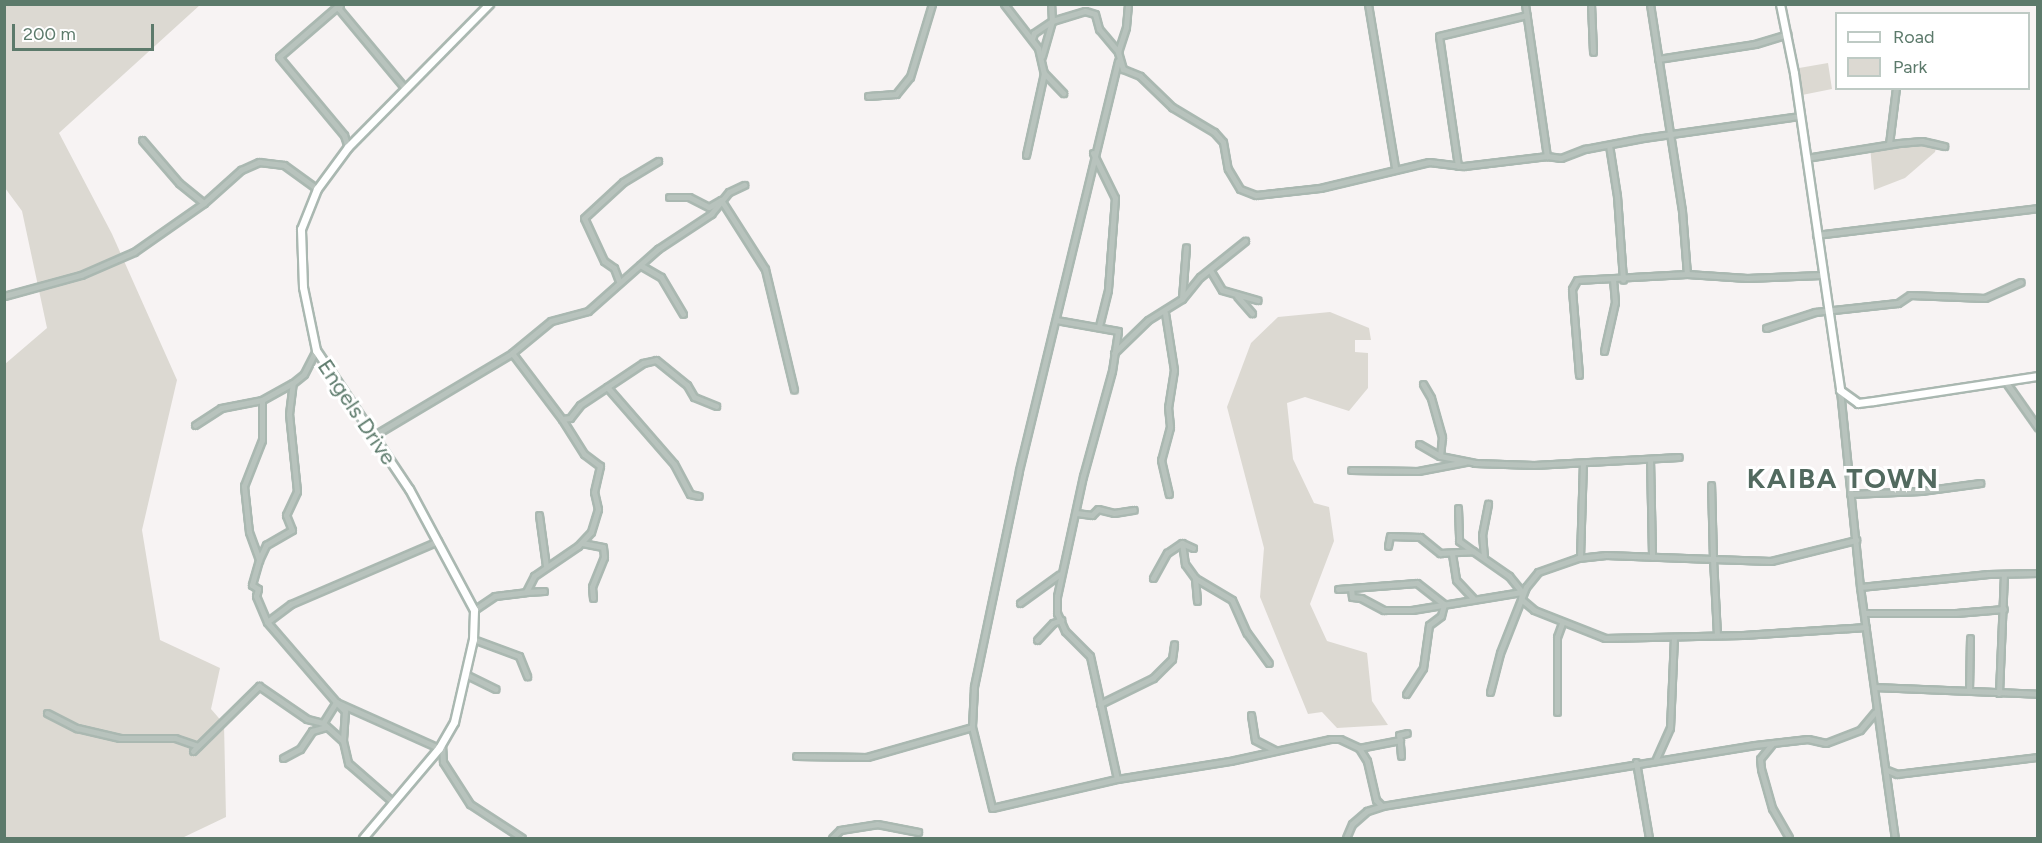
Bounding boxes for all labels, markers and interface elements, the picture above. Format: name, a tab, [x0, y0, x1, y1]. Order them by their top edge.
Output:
scale bar	[15, 12, 158, 50]
legend	[1835, 12, 2030, 90]
text: 200 m	[23, 23, 76, 45]
text: Road	[1893, 26, 1934, 48]
text: Park	[1893, 56, 1927, 78]
street label: Engels Drive	[312, 354, 402, 470]
district label: KAIBA TOWN	[1747, 461, 1939, 495]

